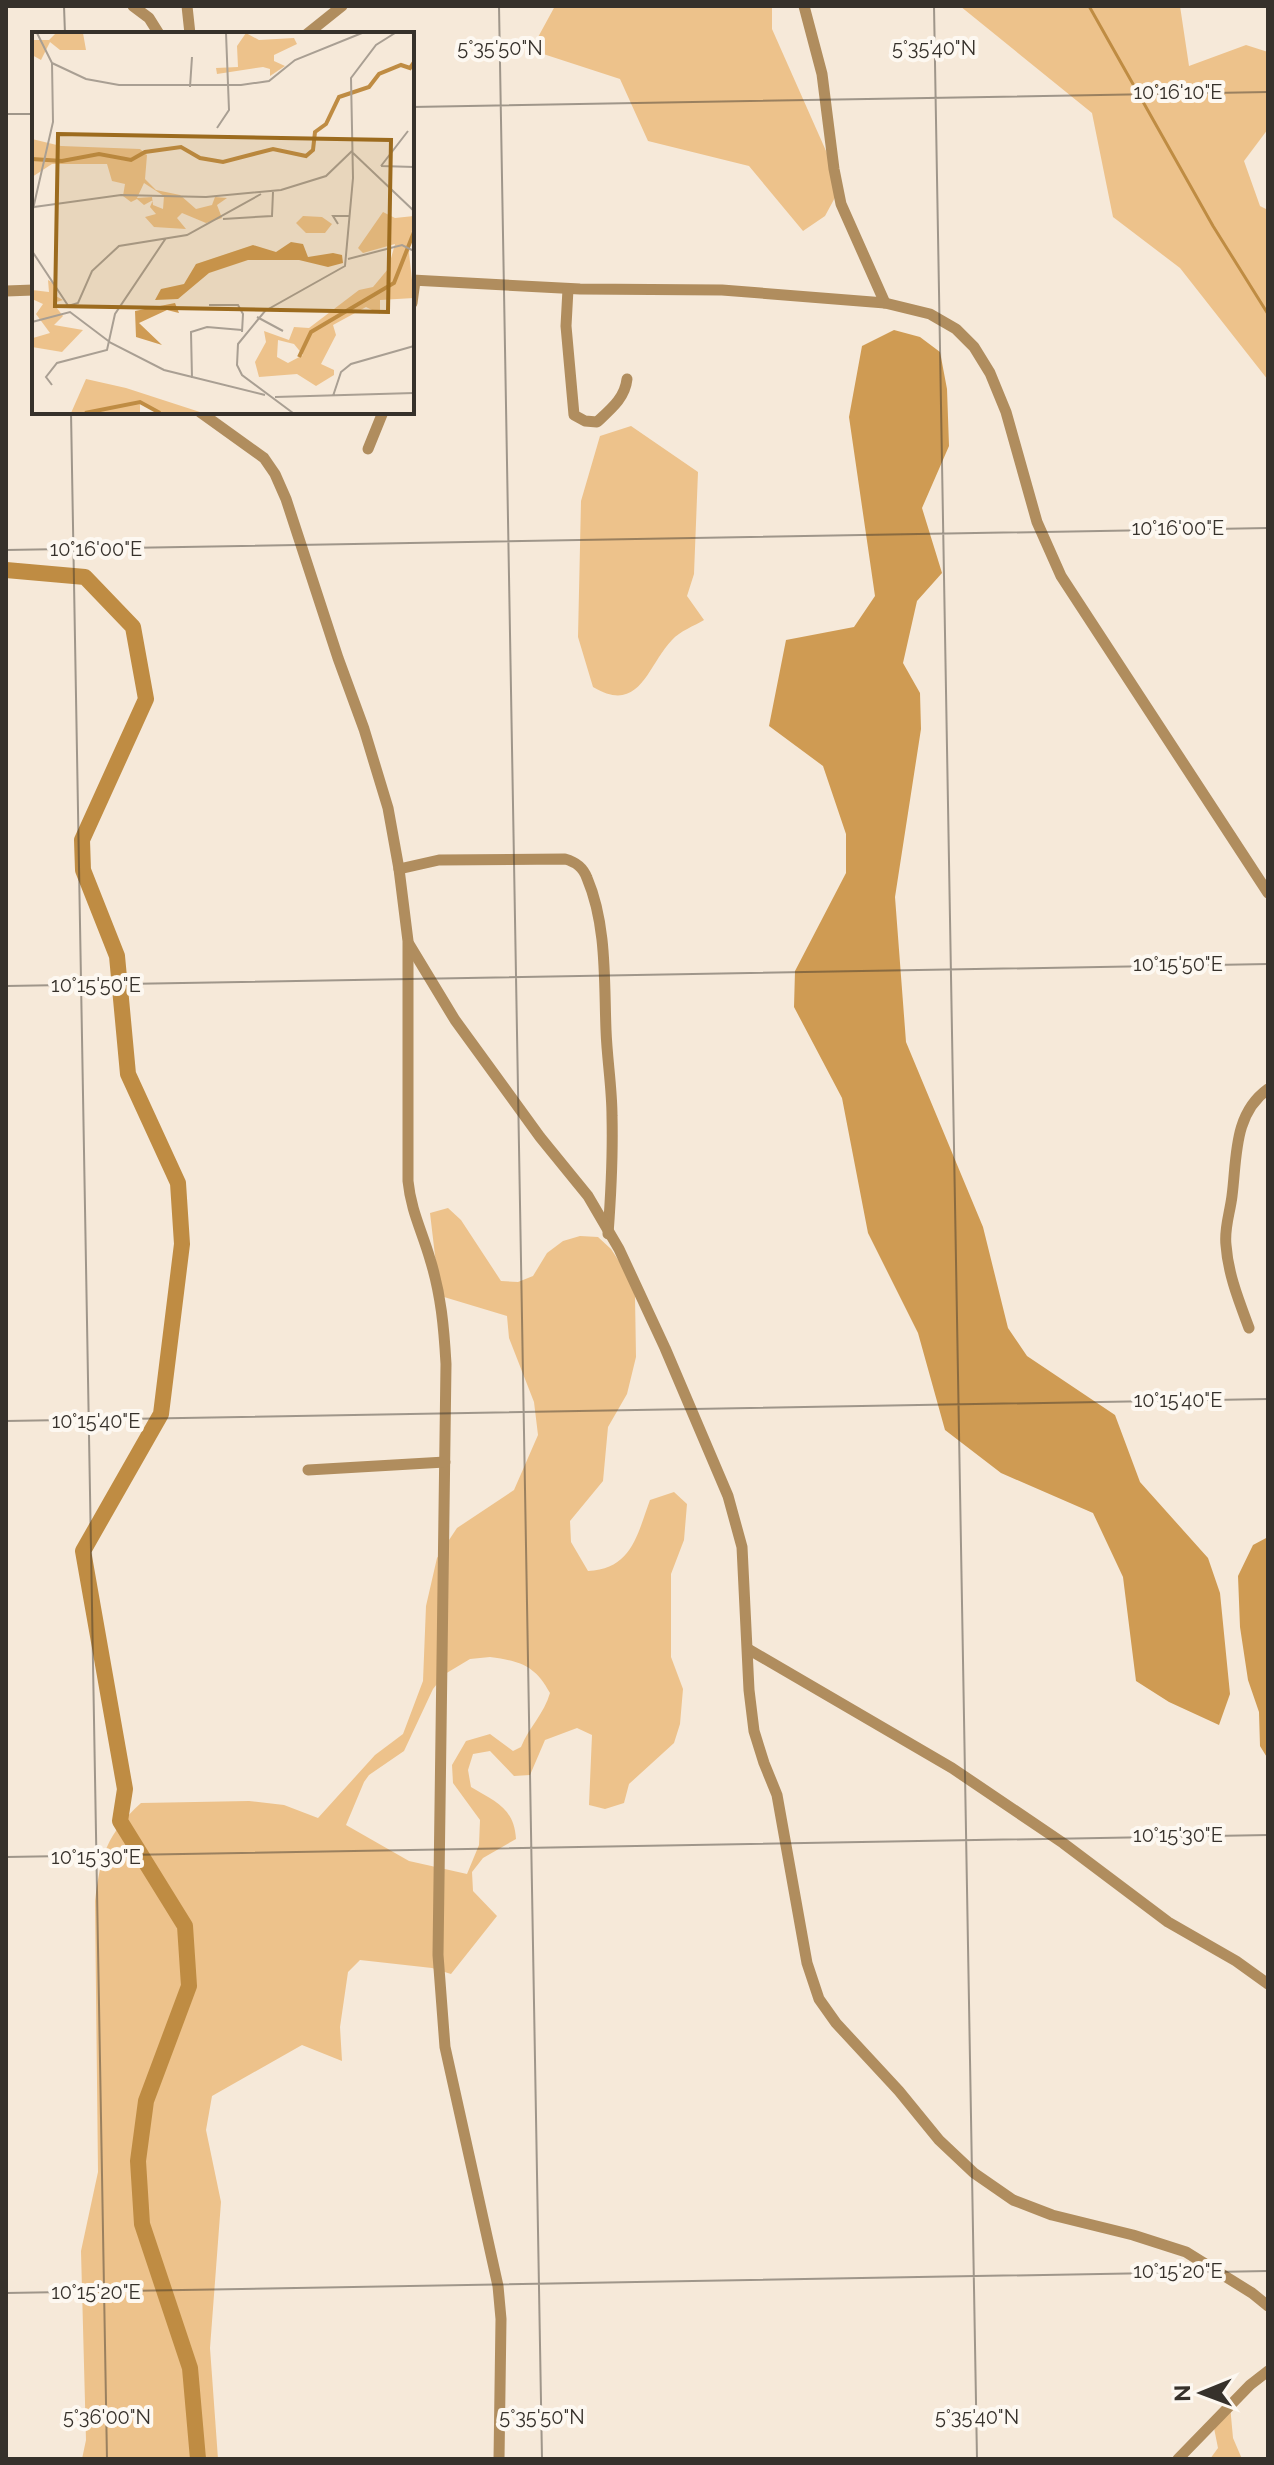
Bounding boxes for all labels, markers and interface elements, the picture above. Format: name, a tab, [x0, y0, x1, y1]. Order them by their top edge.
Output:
inset map	[32, 32, 414, 414]
text: 5°35'50"N	[457, 36, 543, 60]
text: 5°35'40"N	[892, 36, 976, 60]
text: 10°16'10"E	[1134, 80, 1222, 104]
text: 10°16'00"E	[1132, 516, 1224, 540]
text: 10°16'00"E	[50, 537, 142, 561]
text: 10°15'50"E	[1133, 952, 1223, 976]
text: 10°15'50"E	[51, 973, 141, 997]
text: 10°15'40"E	[1134, 1388, 1222, 1412]
text: 10°15'40"E	[52, 1409, 140, 1433]
text: 10°15'30"E	[1133, 1823, 1223, 1847]
text: 10°15'30"E	[51, 1845, 141, 1869]
text: 10°15'20"E	[1133, 2259, 1223, 2283]
text: 10°15'20"E	[51, 2280, 141, 2304]
north arrow	[1162, 2353, 1242, 2433]
text: N	[1169, 2385, 1195, 2402]
text: 5°36'00"N	[63, 2405, 151, 2429]
text: 5°35'50"N	[499, 2405, 585, 2429]
text: 5°35'40"N	[935, 2405, 1019, 2429]

